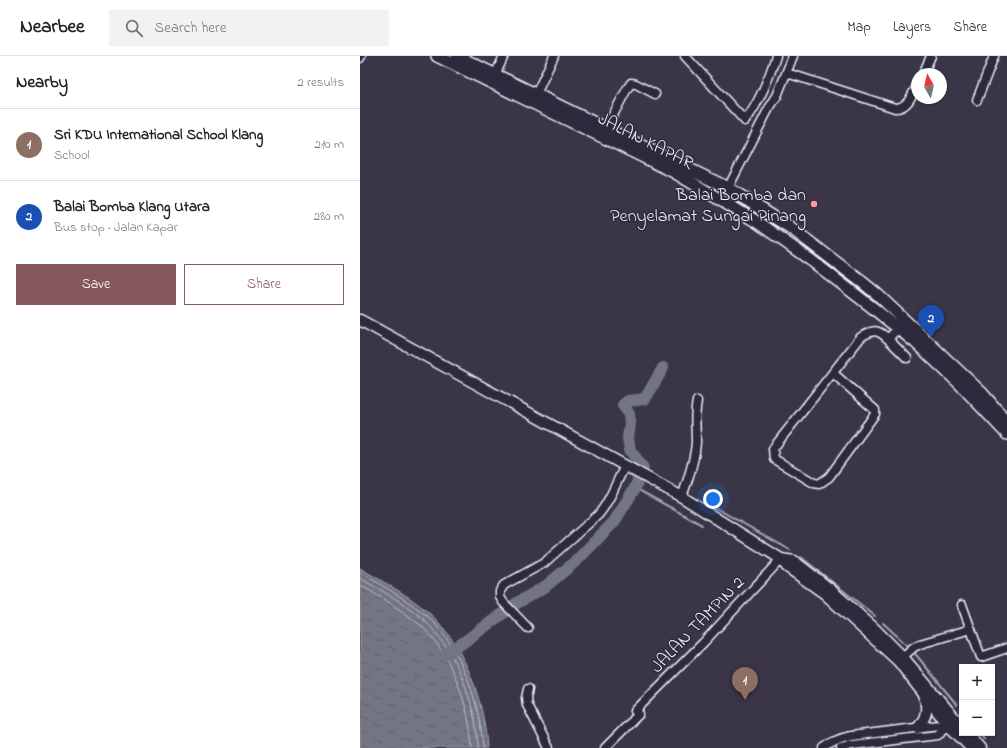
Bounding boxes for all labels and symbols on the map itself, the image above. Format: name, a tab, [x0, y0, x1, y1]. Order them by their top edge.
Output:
north arrow	[911, 68, 947, 104]
street label: JALAN KAPAR	[593, 106, 698, 177]
place label: Balai Bomba dan Penyelamat Sungai Pinang	[610, 183, 806, 231]
marker: Balai Bomba dan Penyelamat Sungai Pinang	[809, 199, 819, 209]
pin: 2	[918, 305, 944, 338]
your location	[703, 489, 723, 509]
street label: JALAN TAMPIN 2	[645, 571, 752, 680]
pin: 1	[732, 667, 758, 700]

